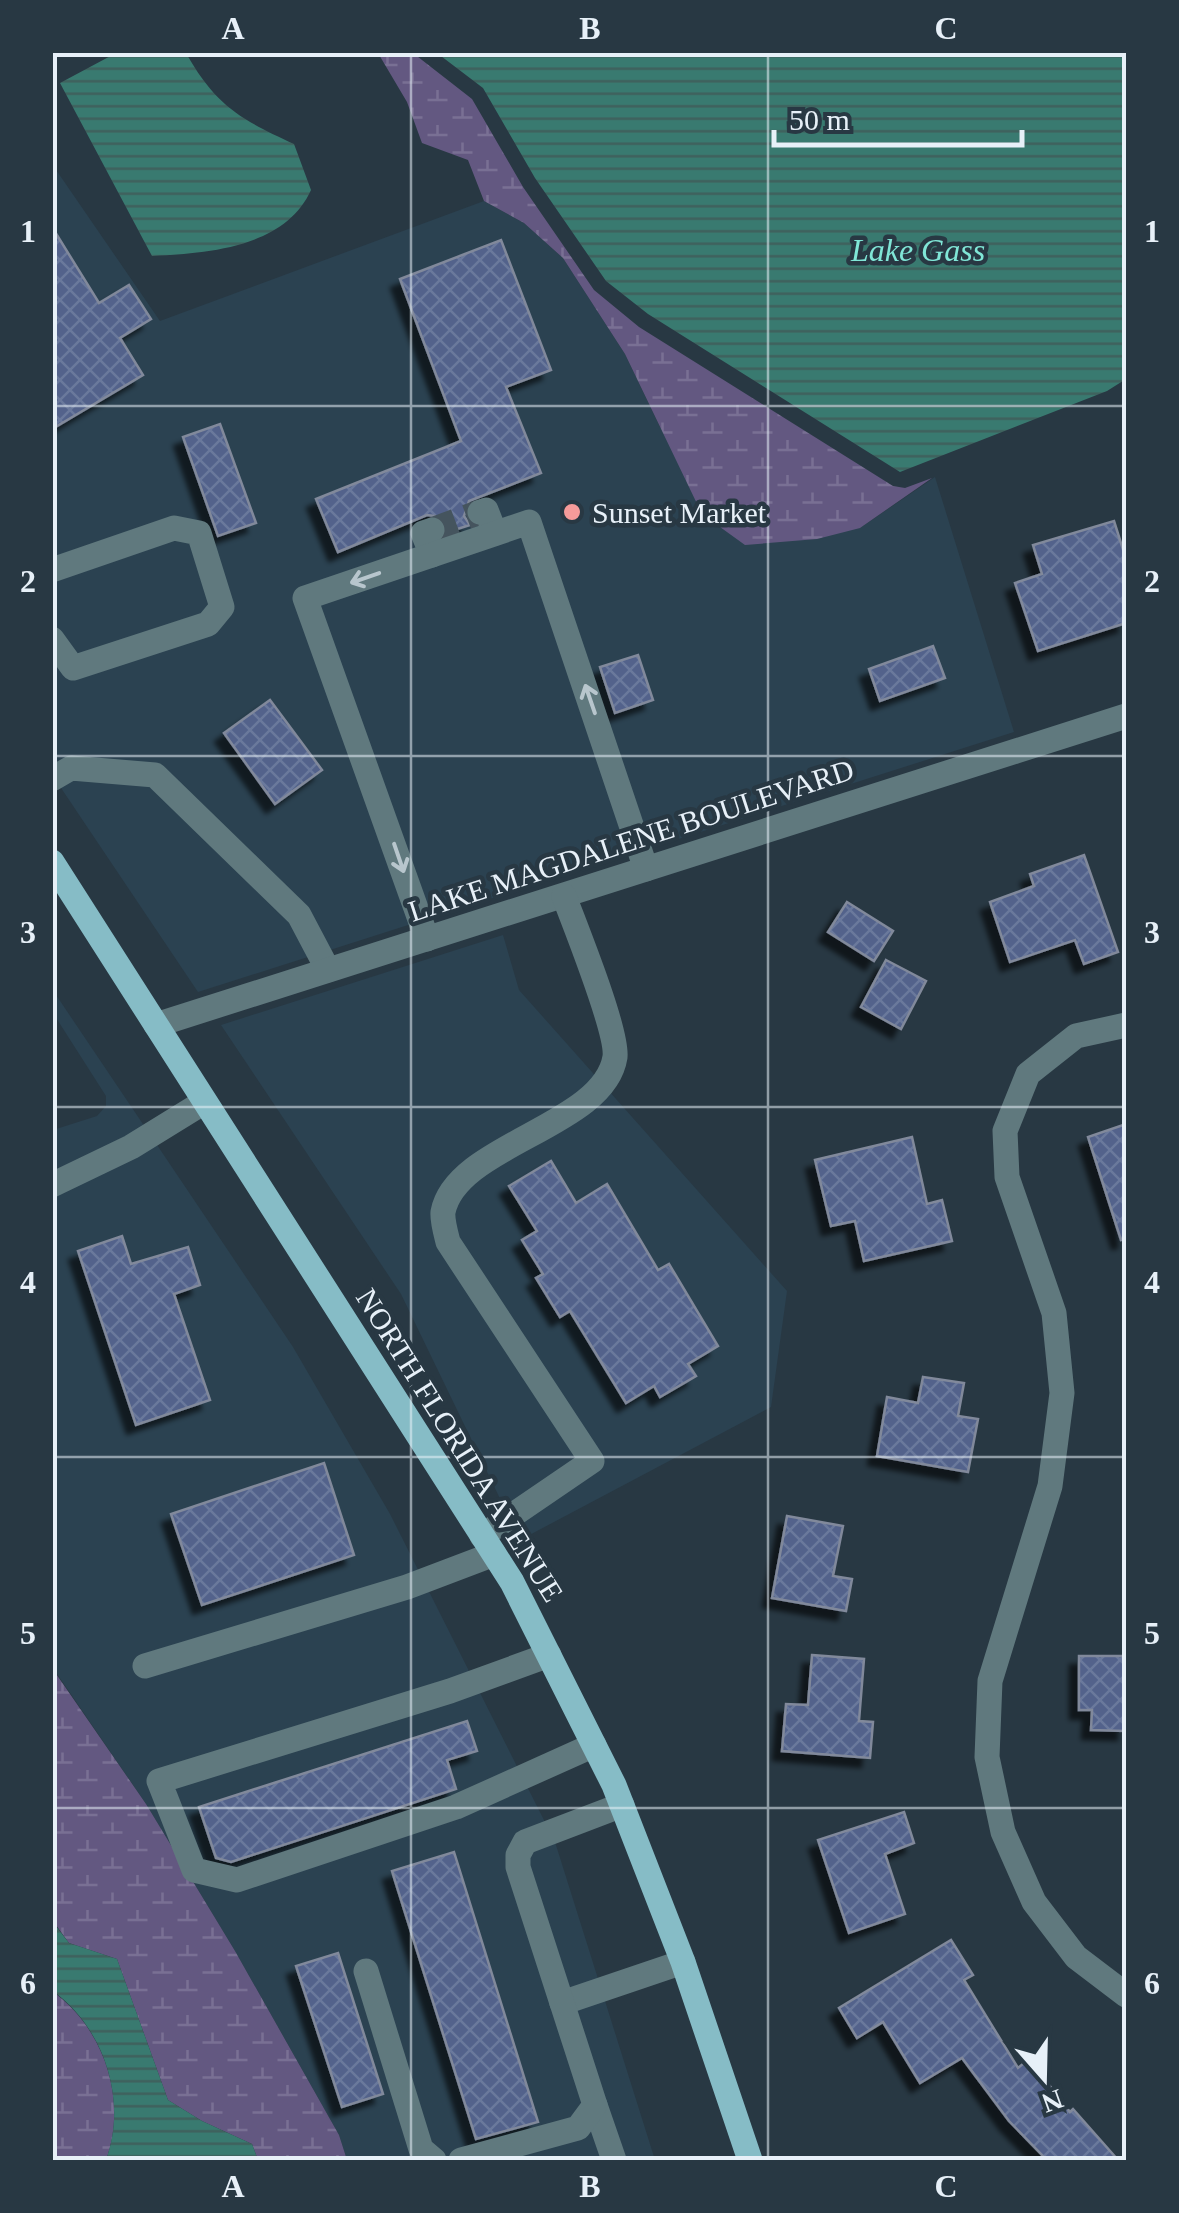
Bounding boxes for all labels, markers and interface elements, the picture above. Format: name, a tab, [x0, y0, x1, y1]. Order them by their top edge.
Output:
text: A	[221, 10, 245, 46]
text: B	[579, 10, 601, 46]
text: C	[934, 10, 958, 46]
scale bar	[774, 85, 1022, 147]
text: 50 m	[789, 103, 850, 136]
text: 1	[20, 213, 36, 249]
text: 1	[1144, 213, 1160, 249]
water label: Lake Gass	[850, 232, 985, 268]
place label: Sunset Market	[592, 496, 767, 529]
marker: Sunset Market	[561, 501, 583, 523]
text: 2	[20, 563, 36, 599]
text: 2	[1144, 563, 1160, 599]
one-way arrow	[351, 570, 382, 588]
one-way arrow	[579, 683, 597, 715]
street label: LAKE MAGDALENE BOULEVARD	[404, 752, 858, 928]
one-way arrow	[392, 841, 410, 873]
text: 3	[20, 914, 36, 950]
text: 3	[1144, 914, 1160, 950]
text: 4	[20, 1264, 36, 1300]
text: 4	[1144, 1264, 1160, 1300]
street label: NORTH FLORIDA AVENUE	[350, 1282, 570, 1608]
text: 5	[20, 1615, 36, 1651]
text: 5	[1144, 1615, 1160, 1651]
text: 6	[20, 1965, 36, 2001]
text: 6	[1144, 1965, 1160, 2001]
north arrow	[994, 2028, 1094, 2128]
text: N	[1038, 2083, 1067, 2119]
text: A	[221, 2168, 245, 2204]
text: B	[579, 2168, 601, 2204]
text: C	[934, 2168, 958, 2204]

